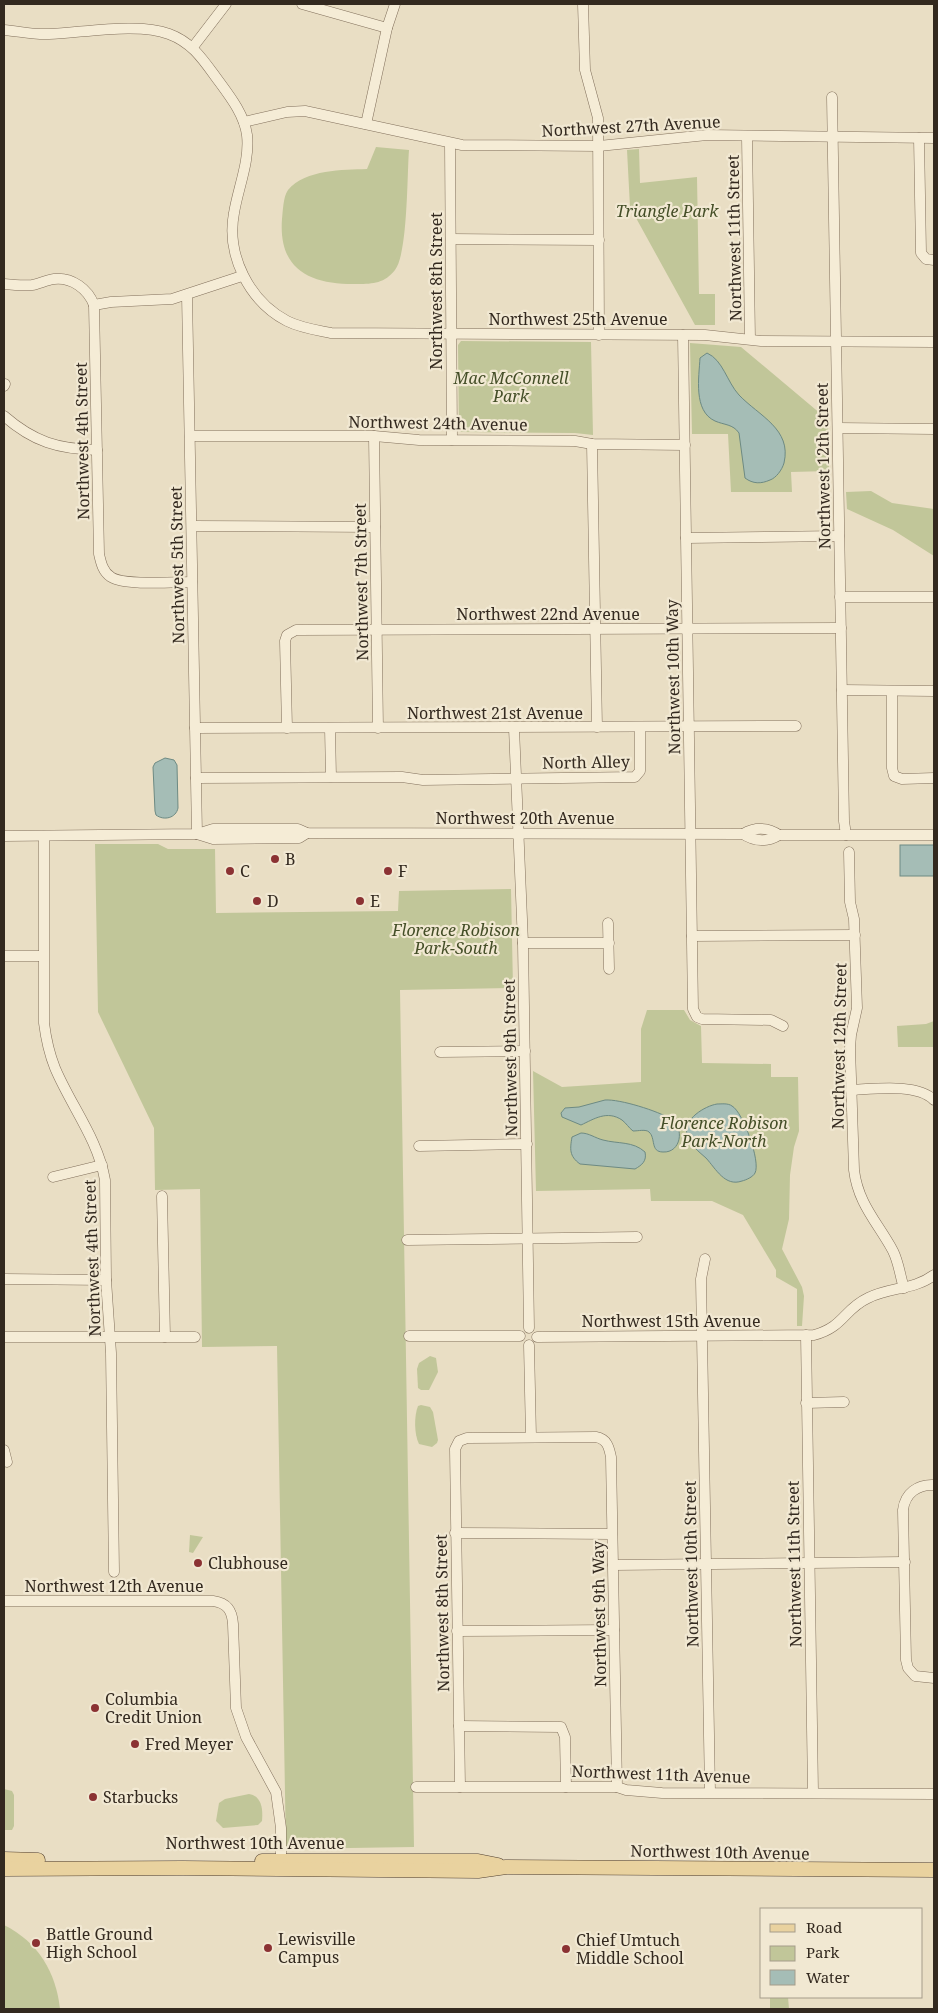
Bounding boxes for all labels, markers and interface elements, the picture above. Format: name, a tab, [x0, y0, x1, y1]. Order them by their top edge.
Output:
street label: Northwest 27th Avenue	[541, 110, 721, 142]
street label: Northwest 11th Street	[722, 154, 746, 321]
park label: Triangle Park	[616, 200, 719, 222]
street label: Northwest 8th Street	[425, 212, 447, 370]
street label: Northwest 25th Avenue	[488, 308, 668, 330]
street label: Northwest 4th Street	[70, 362, 94, 520]
park label: Mac McConnell Park	[452, 367, 569, 407]
street label: Northwest 12th Street	[811, 382, 835, 549]
street label: Northwest 24th Avenue	[348, 410, 528, 436]
street label: Northwest 5th Street	[165, 486, 189, 644]
street label: Northwest 7th Street	[349, 503, 373, 661]
street label: Northwest 10th Way	[661, 598, 685, 755]
street label: Northwest 22nd Avenue	[456, 603, 640, 625]
street label: Northwest 21st Avenue	[407, 702, 583, 724]
street label: North Alley	[542, 750, 631, 774]
street label: Northwest 20th Avenue	[435, 807, 615, 829]
place label: B	[285, 848, 295, 870]
marker: B	[269, 853, 281, 865]
place label: C	[240, 860, 250, 882]
place label: F	[398, 860, 407, 882]
marker: C	[224, 865, 236, 877]
marker: F	[382, 865, 394, 877]
place label: D	[267, 890, 279, 912]
place label: E	[370, 890, 380, 912]
marker: D	[251, 895, 263, 907]
marker: E	[354, 895, 366, 907]
park label: Florence Robison Park-South	[391, 919, 520, 959]
street label: Northwest 12th Street	[827, 962, 851, 1129]
street label: Northwest 9th Street	[498, 979, 522, 1137]
park label: Florence Robison Park-North	[659, 1112, 788, 1152]
street label: Northwest 4th Street	[78, 1178, 106, 1337]
street label: Northwest 15th Avenue	[581, 1310, 761, 1332]
street label: Northwest 10th Street	[679, 1480, 703, 1647]
street label: Northwest 11th Street	[782, 1480, 806, 1647]
street label: Northwest 8th Street	[430, 1534, 454, 1692]
street label: Northwest 9th Way	[587, 1540, 611, 1687]
place label: Clubhouse	[208, 1552, 288, 1574]
marker: Clubhouse	[192, 1557, 204, 1569]
street label: Northwest 12th Avenue	[24, 1575, 204, 1597]
place label: Columbia Credit Union	[105, 1688, 202, 1728]
marker: Columbia Credit Union	[89, 1702, 101, 1714]
place label: Fred Meyer	[145, 1733, 234, 1755]
marker: Fred Meyer	[129, 1738, 141, 1750]
street label: Northwest 11th Avenue	[571, 1760, 751, 1788]
place label: Starbucks	[103, 1786, 178, 1808]
marker: Starbucks	[87, 1791, 99, 1803]
street label: Northwest 10th Avenue	[165, 1832, 345, 1854]
street label: Northwest 10th Avenue	[630, 1839, 810, 1865]
legend	[760, 1908, 923, 1998]
text: Road	[806, 1917, 842, 1937]
place label: Battle Ground High School	[46, 1923, 153, 1963]
place label: Lewisville Campus	[278, 1928, 356, 1968]
place label: Chief Umtuch Middle School	[576, 1929, 684, 1969]
marker: Battle Ground High School	[30, 1937, 42, 1949]
marker: Lewisville Campus	[262, 1942, 274, 1954]
text: Park	[806, 1942, 840, 1962]
marker: Chief Umtuch Middle School	[560, 1943, 572, 1955]
text: Water	[806, 1967, 849, 1987]

